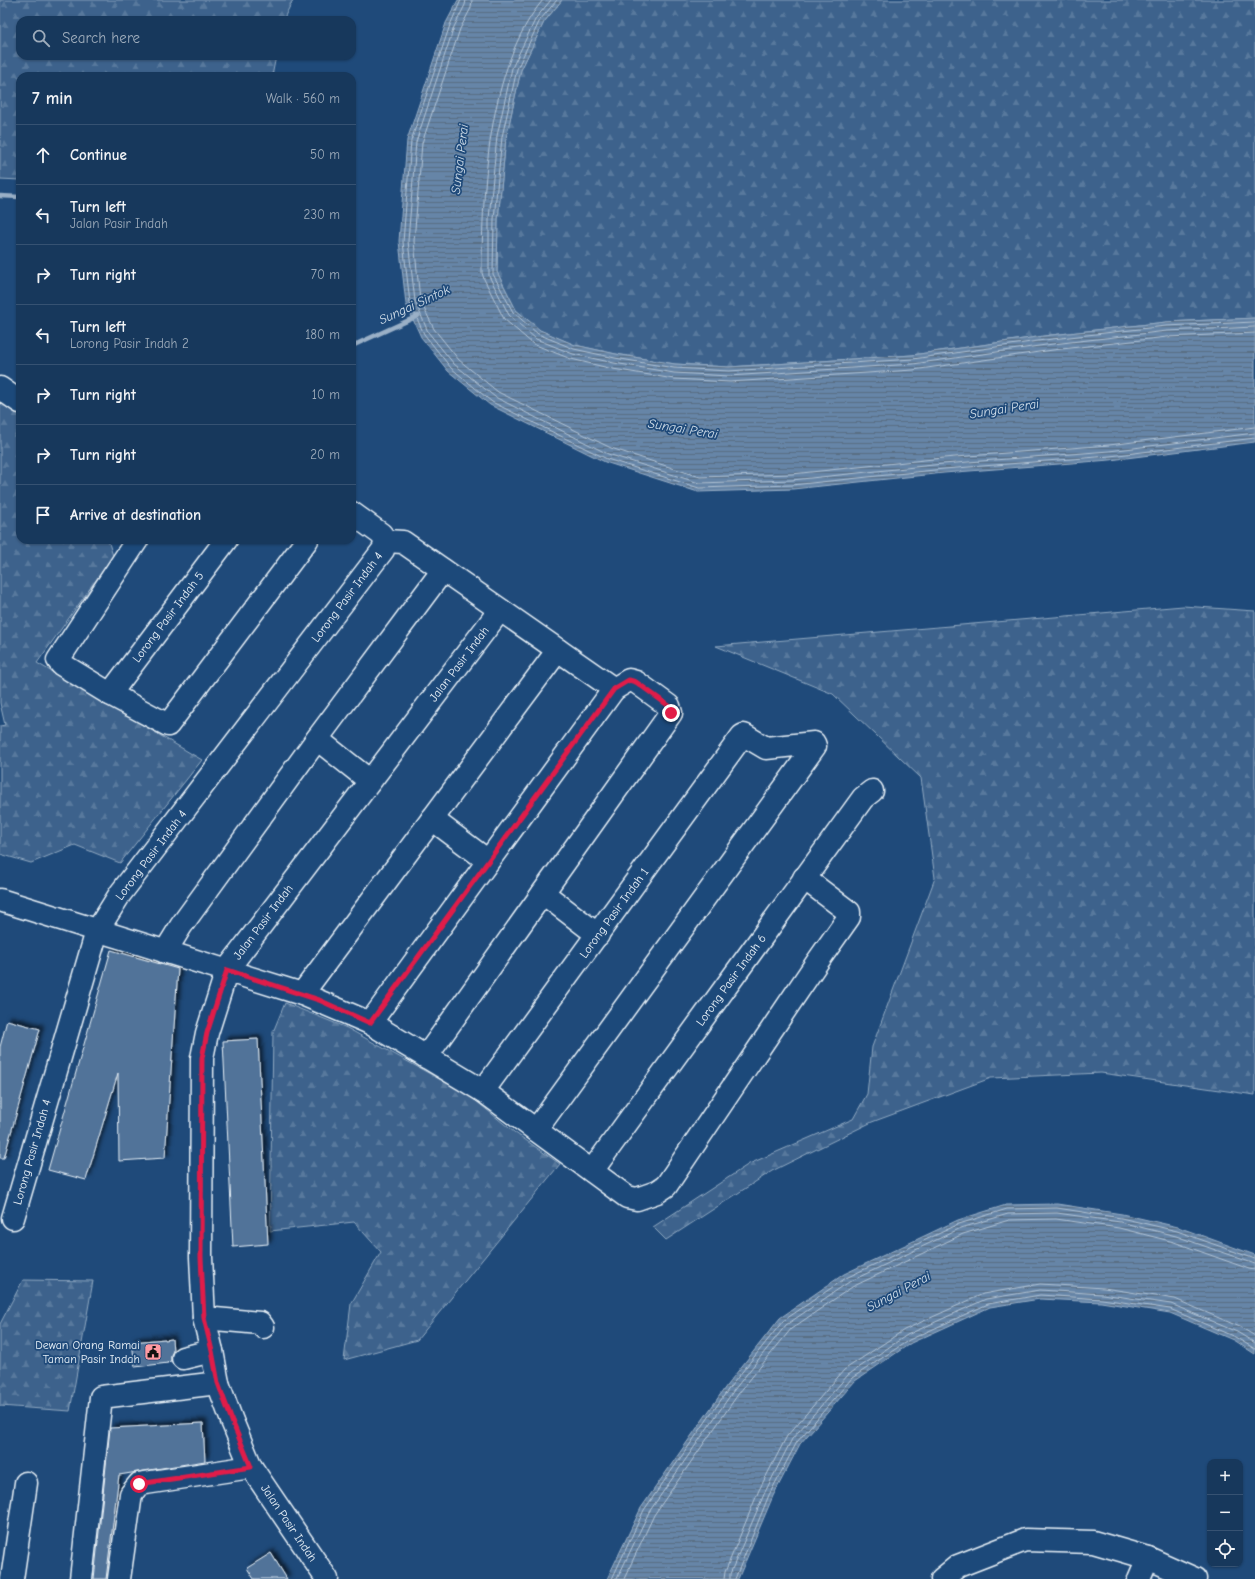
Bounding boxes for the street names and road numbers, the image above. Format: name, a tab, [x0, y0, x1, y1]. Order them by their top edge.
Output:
street label: Lorong Pasir Indah 4	[309, 549, 386, 645]
street label: Lorong Pasir Indah 5	[129, 569, 207, 665]
street label: Jalan Pasir Indah	[426, 624, 492, 704]
street label: Lorong Pasir Indah 4	[113, 807, 190, 903]
street label: Lorong Pasir Indah 1	[577, 865, 652, 961]
street label: Jalan Pasir Indah	[230, 882, 296, 962]
street label: Lorong Pasir Indah 6	[693, 931, 769, 1029]
street label: Lorong Pasir Indah 4	[10, 1097, 54, 1206]
street label: Jalan Pasir Indah	[258, 1482, 320, 1564]

